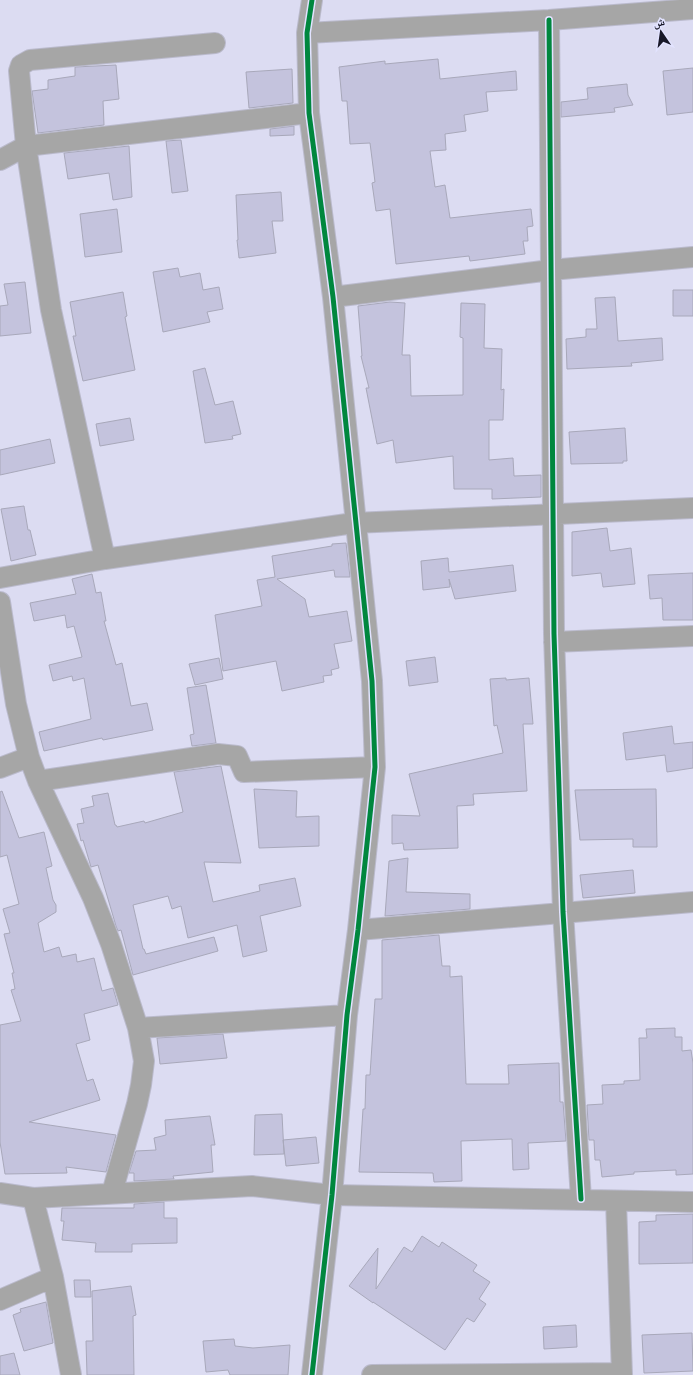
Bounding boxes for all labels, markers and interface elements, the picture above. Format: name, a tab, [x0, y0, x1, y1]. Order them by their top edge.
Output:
north arrow	[641, 12, 681, 52]
text: ش	[651, 14, 667, 31]

